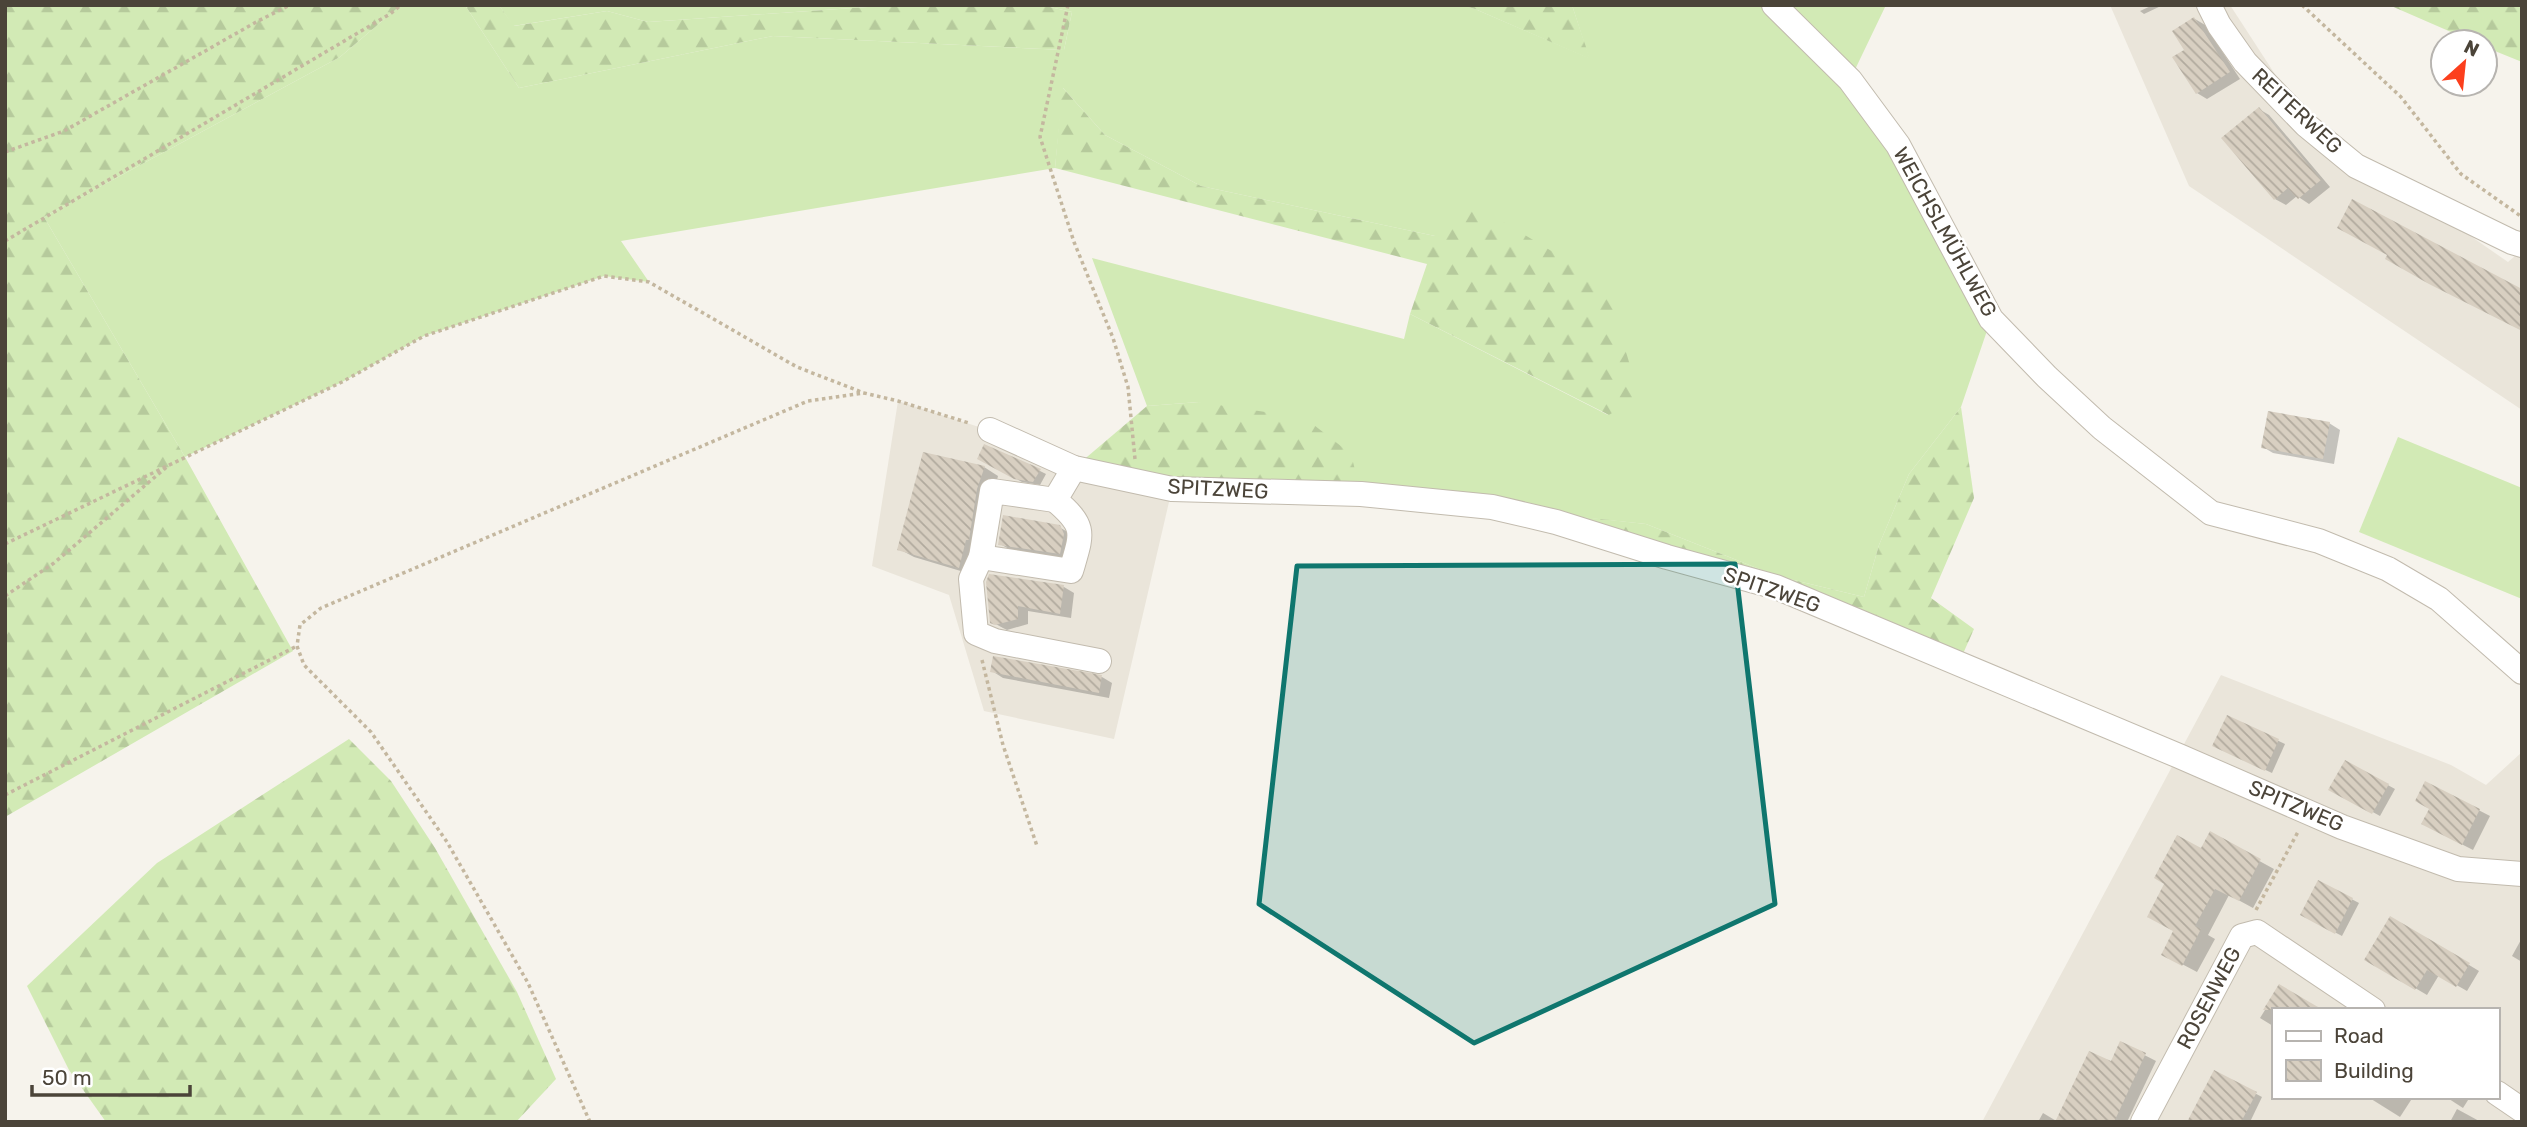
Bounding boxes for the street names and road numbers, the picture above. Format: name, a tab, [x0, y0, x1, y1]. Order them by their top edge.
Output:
street label: REITERWEG	[2247, 62, 2348, 159]
street label: WEICHSLMÜHLWEG	[1888, 143, 2002, 321]
street label: SPITZWEG	[1167, 473, 1269, 504]
street label: SPITZWEG	[1720, 561, 1824, 618]
street label: SPITZWEG	[2245, 774, 2347, 837]
street label: ROSENWEG	[2171, 942, 2246, 1053]

